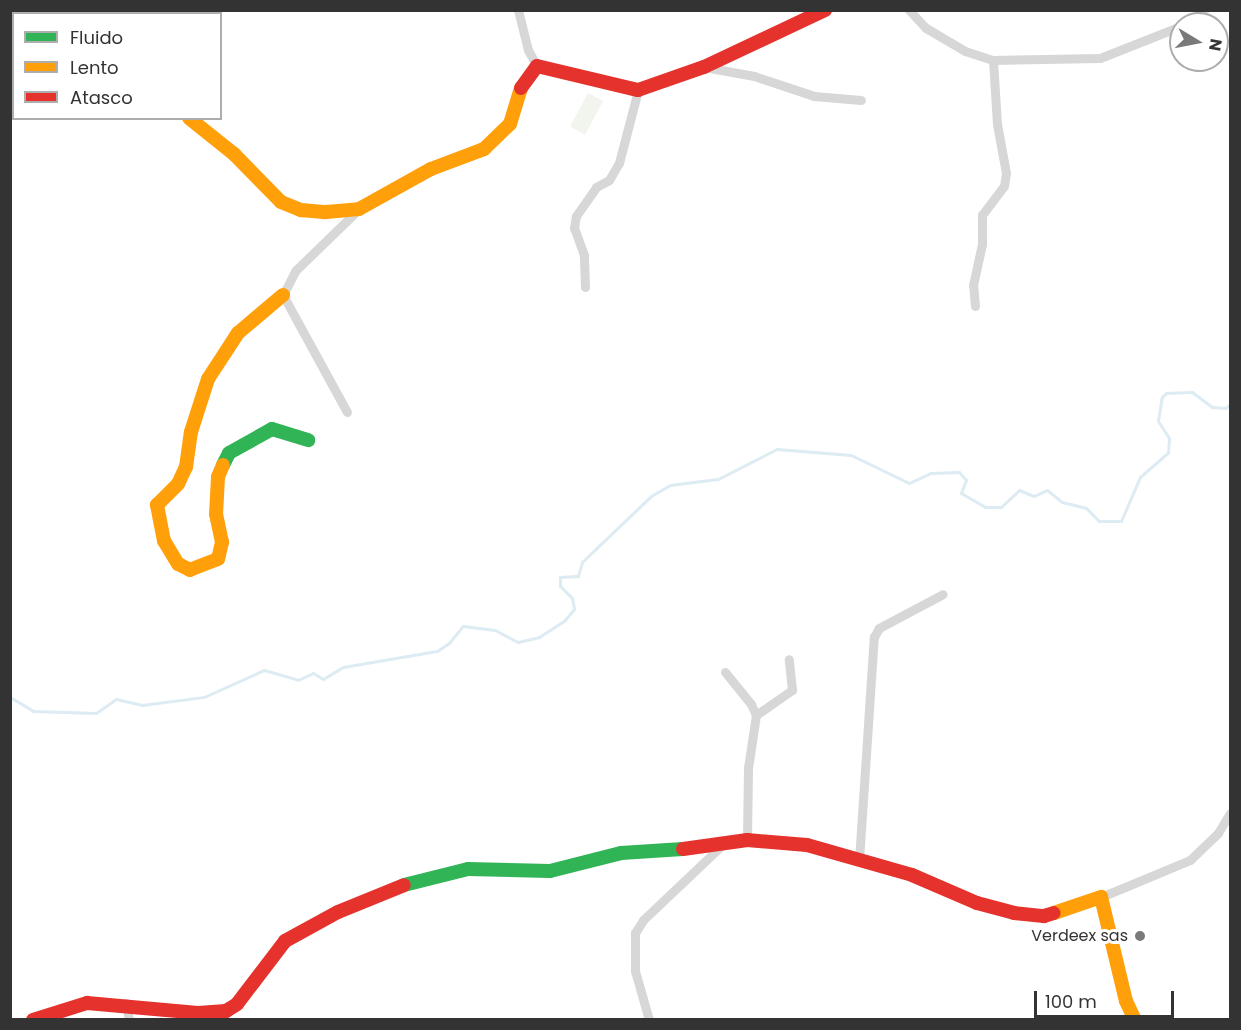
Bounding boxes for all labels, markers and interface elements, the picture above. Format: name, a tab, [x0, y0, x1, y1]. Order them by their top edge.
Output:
legend	[12, 12, 222, 120]
north arrow	[1169, 12, 1229, 72]
text: Fluido	[70, 25, 123, 50]
text: N	[1203, 37, 1228, 53]
text: Lento	[70, 55, 119, 80]
text: Atasco	[70, 85, 133, 110]
place label: Verdeex sas	[1031, 926, 1128, 946]
marker: Verdeex sas	[1133, 929, 1147, 943]
scale bar	[1037, 979, 1176, 1017]
text: 100 m	[1045, 989, 1097, 1014]

